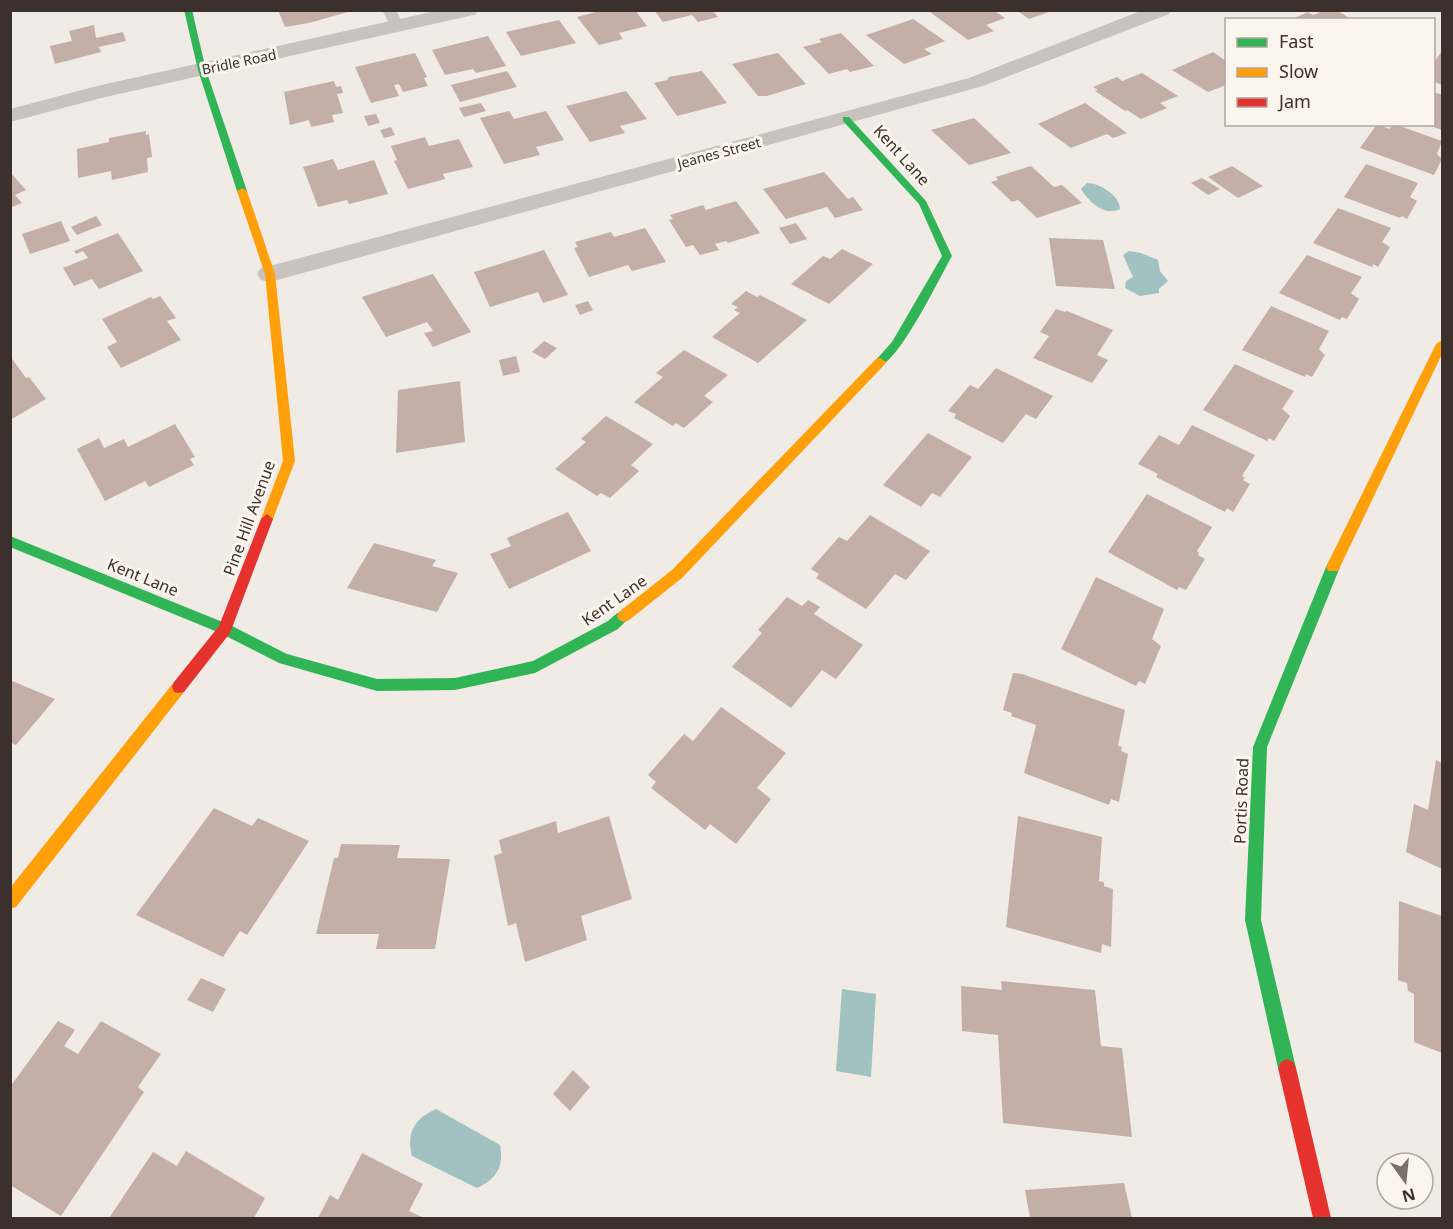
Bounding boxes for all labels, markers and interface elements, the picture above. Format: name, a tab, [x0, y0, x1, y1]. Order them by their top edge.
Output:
legend	[1225, 18, 1435, 126]
text: Fast	[1279, 29, 1314, 53]
street label: Bridle Road	[200, 44, 278, 79]
text: Slow	[1279, 59, 1318, 83]
text: Jam	[1277, 89, 1311, 113]
street label: Kent Lane	[869, 120, 935, 190]
street label: Jeanes Street	[673, 132, 763, 173]
street label: Pine Hill Avenue	[218, 457, 280, 579]
street label: Kent Lane	[104, 553, 182, 601]
street label: Kent Lane	[577, 569, 651, 631]
street label: Portis Road	[1229, 758, 1253, 844]
north arrow	[1375, 1151, 1435, 1211]
text: N	[1400, 1183, 1418, 1208]

